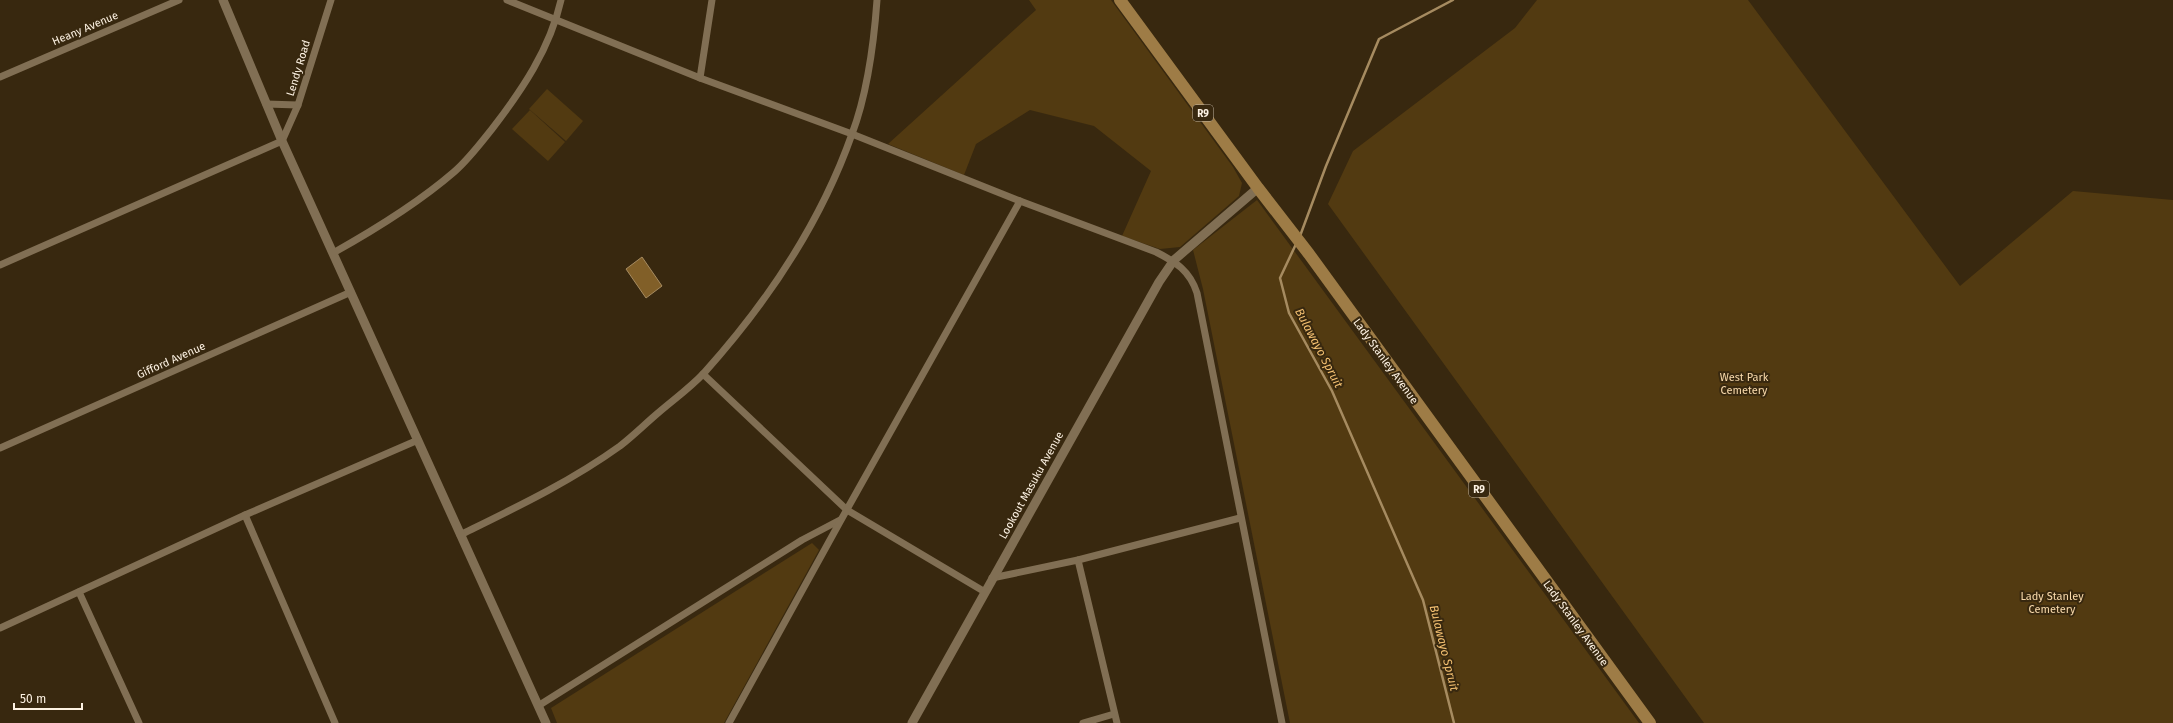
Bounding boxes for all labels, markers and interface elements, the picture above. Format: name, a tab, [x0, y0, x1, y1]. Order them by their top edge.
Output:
street label: Heany Avenue	[50, 9, 120, 48]
street label: Lendy Road	[284, 39, 313, 98]
road number: R9	[1193, 105, 1213, 121]
water label: Bulawayo Spruit	[1292, 306, 1346, 391]
street label: Lady Stanley Avenue	[1350, 316, 1421, 407]
street label: Gifford Avenue	[135, 340, 207, 381]
park label: West Park Cemetery	[1720, 371, 1769, 397]
street label: Lookout Masuku Avenue	[997, 429, 1066, 541]
road number: R9	[1469, 481, 1489, 497]
street label: Lady Stanley Avenue	[1540, 578, 1611, 669]
park label: Lady Stanley Cemetery	[2020, 590, 2084, 616]
water label: Bulawayo Spruit	[1427, 604, 1462, 693]
scale bar	[14, 685, 82, 711]
text: 50 m	[20, 692, 46, 706]

